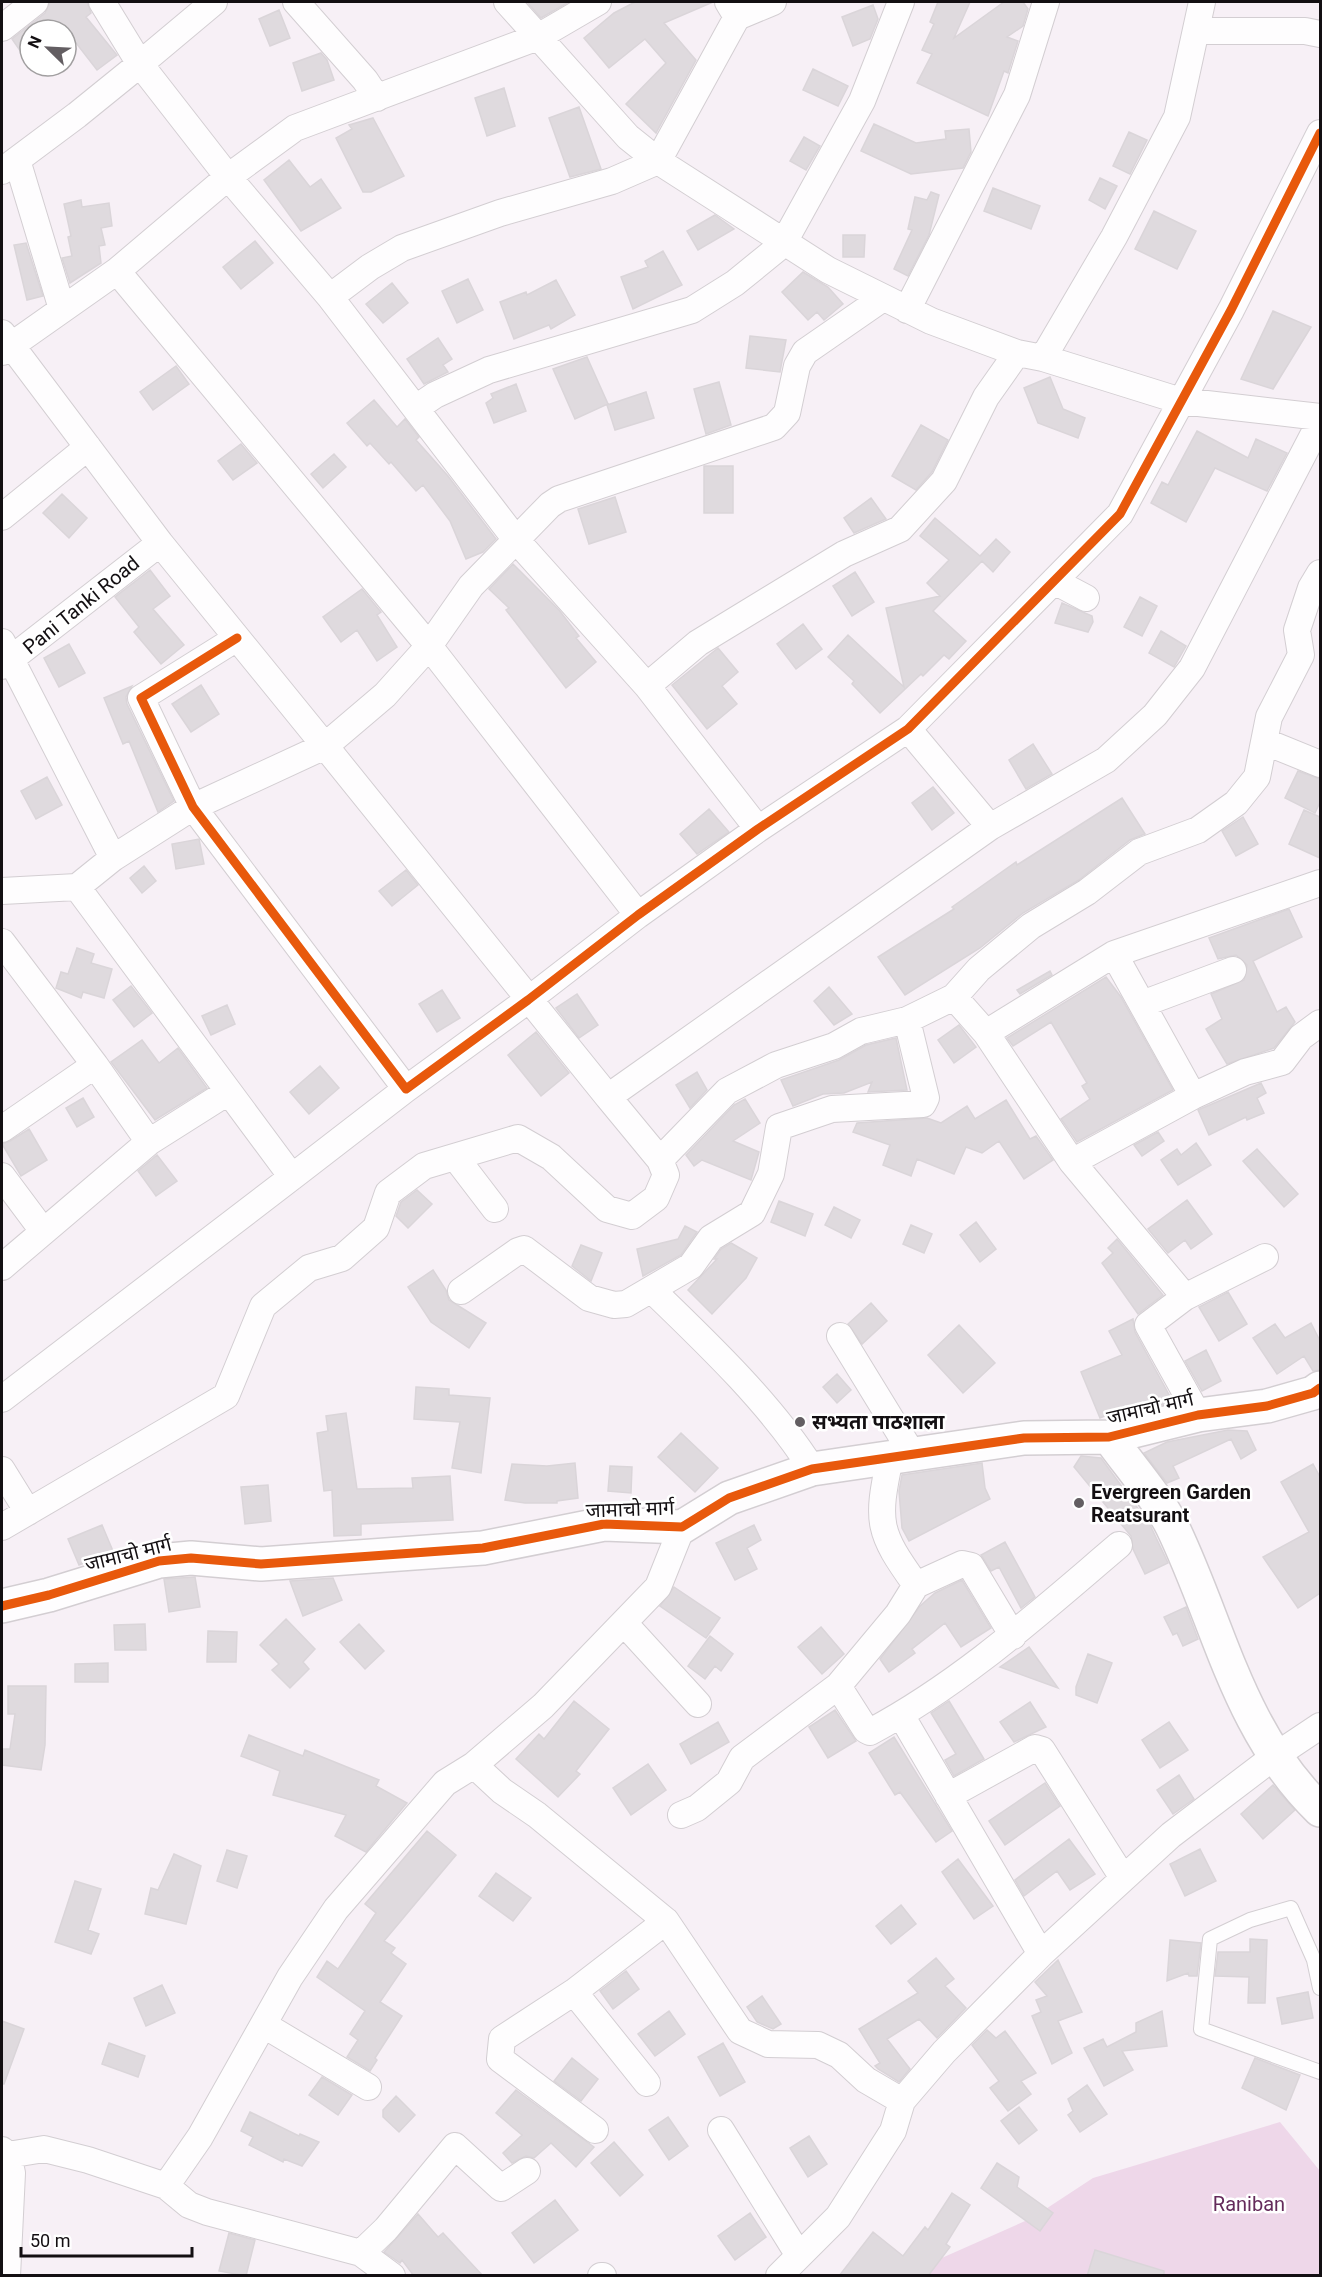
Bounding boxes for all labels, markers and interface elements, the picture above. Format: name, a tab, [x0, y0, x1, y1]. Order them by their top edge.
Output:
north arrow	[18, 18, 78, 78]
text: N	[24, 33, 46, 51]
street label: Pani Tanki Road	[18, 551, 144, 659]
street label: जामाचो मार्ग	[1104, 1386, 1197, 1430]
place label: सभ्यता पाठशाला	[812, 1410, 946, 1434]
marker: सभ्यता पाठशाला	[793, 1415, 807, 1429]
place label: Evergreen Garden Reatsurant	[1091, 1480, 1251, 1527]
street label: जामाचो मार्ग	[585, 1495, 676, 1523]
marker: Evergreen Garden Reatsurant	[1072, 1496, 1086, 1510]
street label: जामाचो मार्ग	[82, 1531, 175, 1576]
park label: Raniban	[1213, 2192, 1285, 2216]
scale bar	[21, 2220, 192, 2258]
text: 50 m	[30, 2230, 70, 2251]

